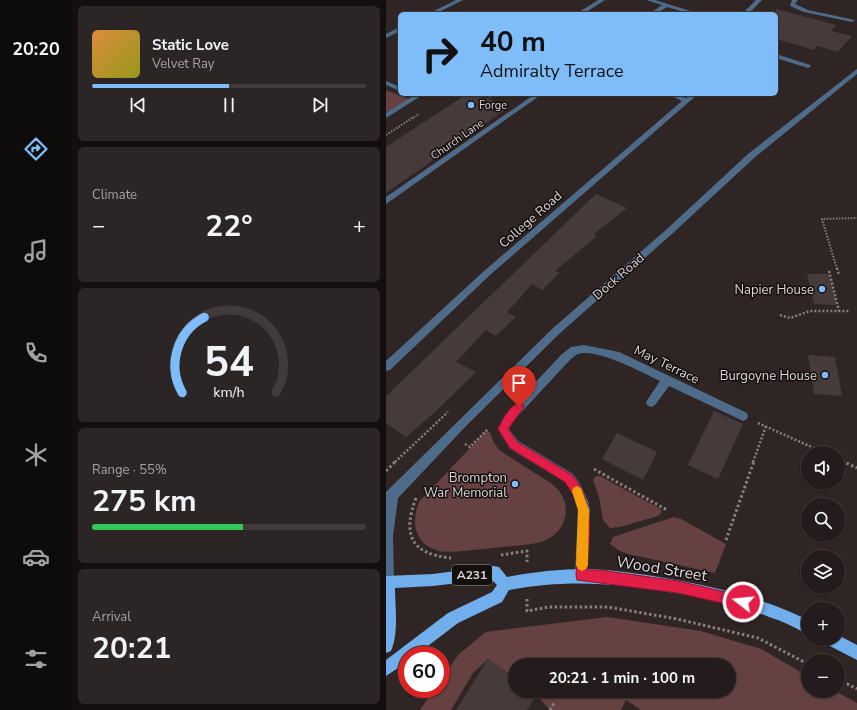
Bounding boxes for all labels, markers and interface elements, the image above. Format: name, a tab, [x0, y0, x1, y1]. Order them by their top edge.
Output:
text: 40 m	[480, 23, 546, 61]
icon: right	[414, 28, 466, 80]
text: Static Love	[152, 35, 229, 55]
text: 20:20	[12, 37, 60, 61]
text: Velvet Ray	[152, 55, 214, 73]
text: Admiralty Terrace	[480, 59, 624, 83]
icon: previous	[127, 94, 149, 116]
icon: pause	[218, 94, 240, 116]
icon: next	[309, 94, 331, 116]
place label: Forge	[479, 98, 507, 113]
marker: Forge	[466, 100, 476, 110]
street label: Church Lane	[428, 115, 487, 163]
icon: directions	[22, 135, 50, 163]
text: Climate	[92, 186, 137, 204]
street label: College Road	[495, 187, 566, 252]
text: 22°	[205, 206, 253, 247]
text: −	[92, 211, 105, 241]
text: +	[353, 211, 366, 241]
icon: music	[22, 237, 50, 265]
street label: Dock Road	[589, 249, 648, 304]
place label: Napier House	[734, 281, 814, 299]
marker: Napier House	[817, 284, 827, 294]
text: 54	[204, 334, 254, 391]
icon: phone	[22, 339, 50, 367]
street label: May Terrace	[631, 341, 702, 389]
pin	[502, 366, 536, 407]
place label: Burgoyne House	[720, 367, 817, 385]
marker: Burgoyne House	[820, 370, 830, 380]
icon: arrive	[508, 372, 530, 394]
text: km/h	[213, 383, 245, 402]
icon: climate	[22, 441, 50, 469]
map controls	[801, 446, 845, 698]
button: sound	[801, 446, 845, 490]
text: Range · 55%	[92, 461, 167, 479]
place label: Brompton War Memorial	[424, 469, 507, 502]
marker: Brompton War Memorial	[510, 479, 520, 489]
text: 275 km	[92, 481, 197, 522]
button: search	[801, 498, 845, 542]
icon: car	[22, 543, 50, 571]
button: layers	[801, 550, 845, 594]
street label: Wood Street	[615, 551, 709, 587]
road number: A231	[452, 565, 492, 585]
position arrow	[722, 581, 764, 623]
button: +	[801, 602, 845, 646]
text: Arrival	[92, 608, 131, 626]
text: 20:21	[92, 628, 171, 669]
icon: filters	[22, 645, 50, 673]
speed limit sign: 60	[398, 646, 450, 698]
button: −	[801, 654, 845, 698]
text: 20:21 · 1 min · 100 m	[549, 668, 695, 688]

